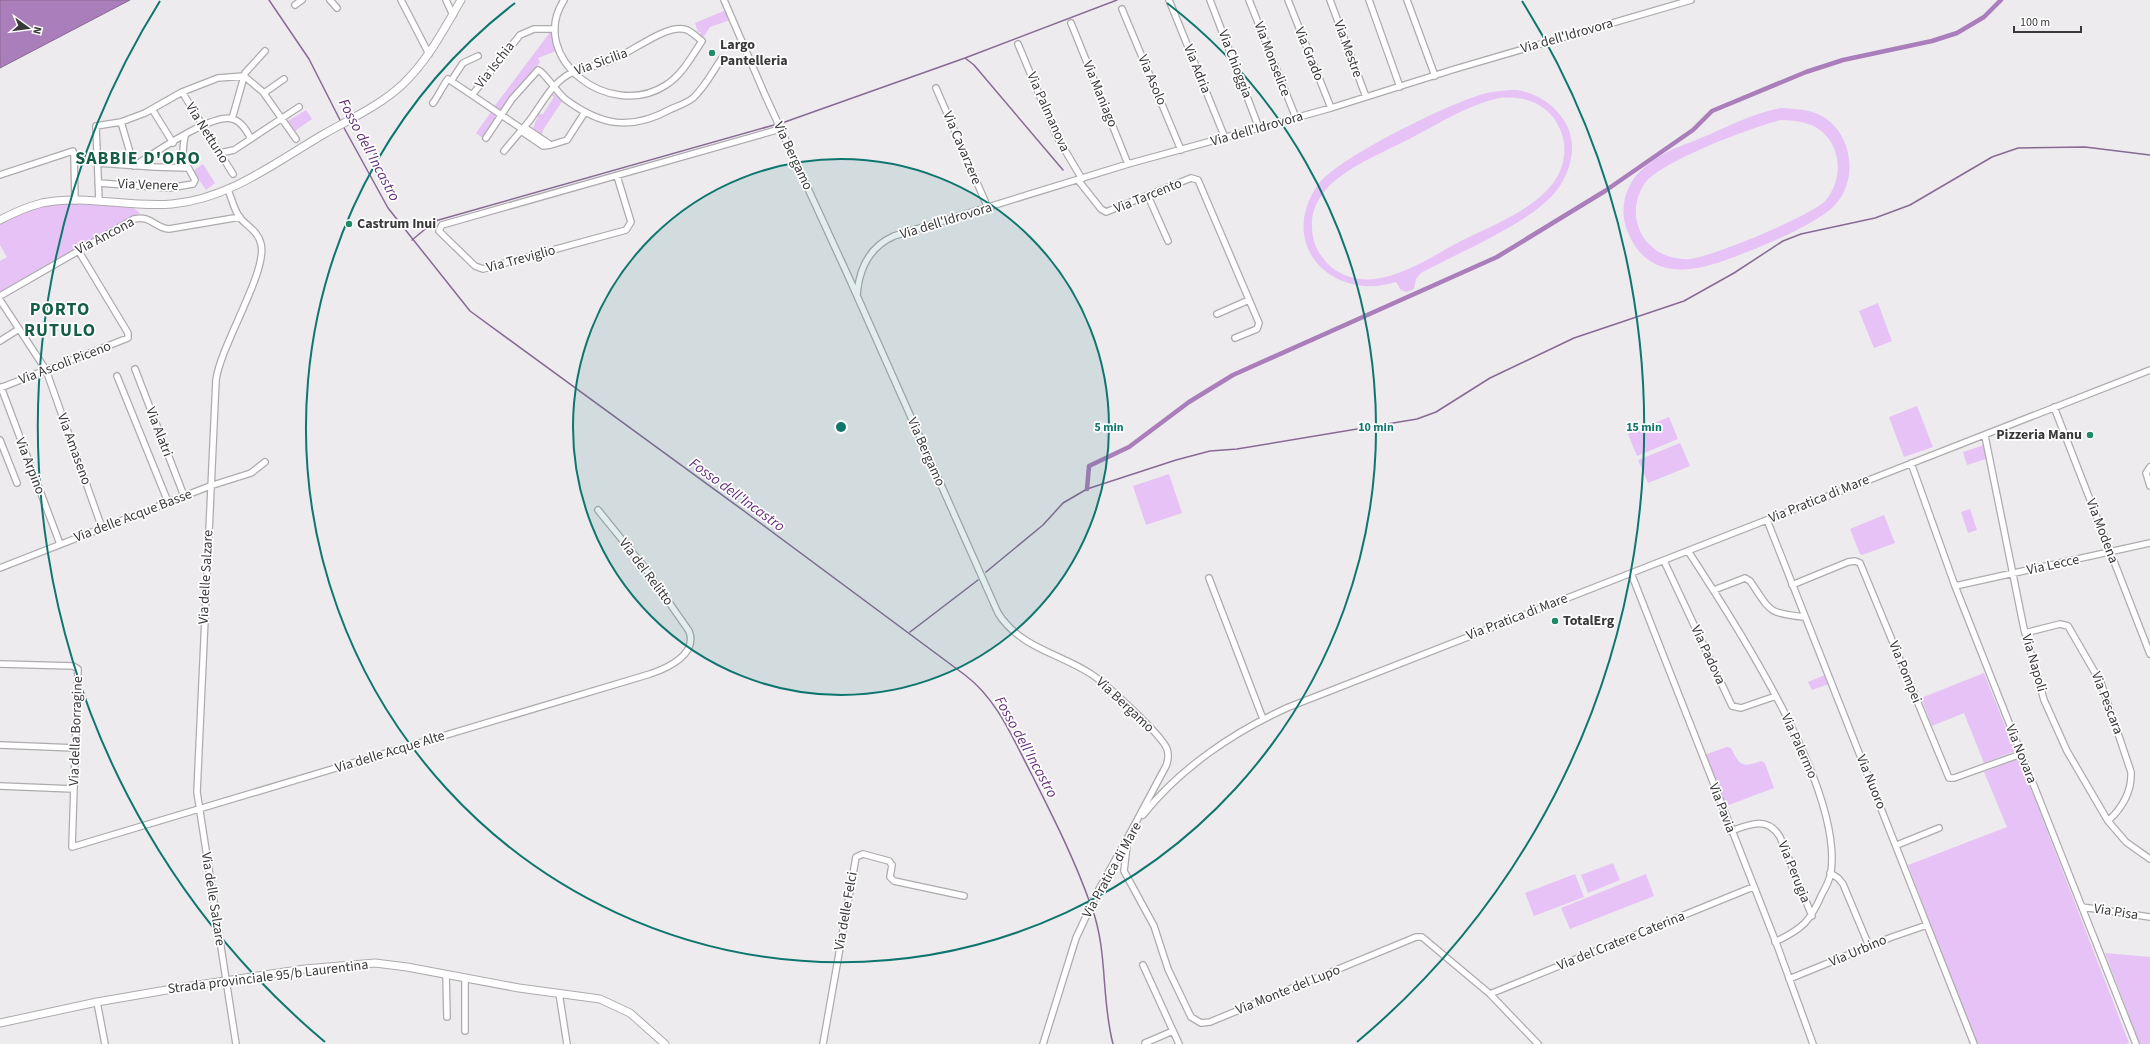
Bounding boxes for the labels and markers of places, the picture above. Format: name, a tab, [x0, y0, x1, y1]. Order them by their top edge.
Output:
place label: Largo Pantelleria	[720, 35, 788, 71]
marker: Largo Pantelleria	[707, 48, 717, 58]
place label: Castrum Inui	[357, 214, 436, 234]
marker: Castrum Inui	[344, 219, 354, 229]
centre of rings	[834, 420, 848, 434]
place label: Pizzeria Manu	[1996, 425, 2082, 445]
marker: Pizzeria Manu	[2085, 430, 2095, 440]
place label: TotalErg	[1563, 611, 1615, 631]
marker: TotalErg	[1550, 616, 1560, 626]

